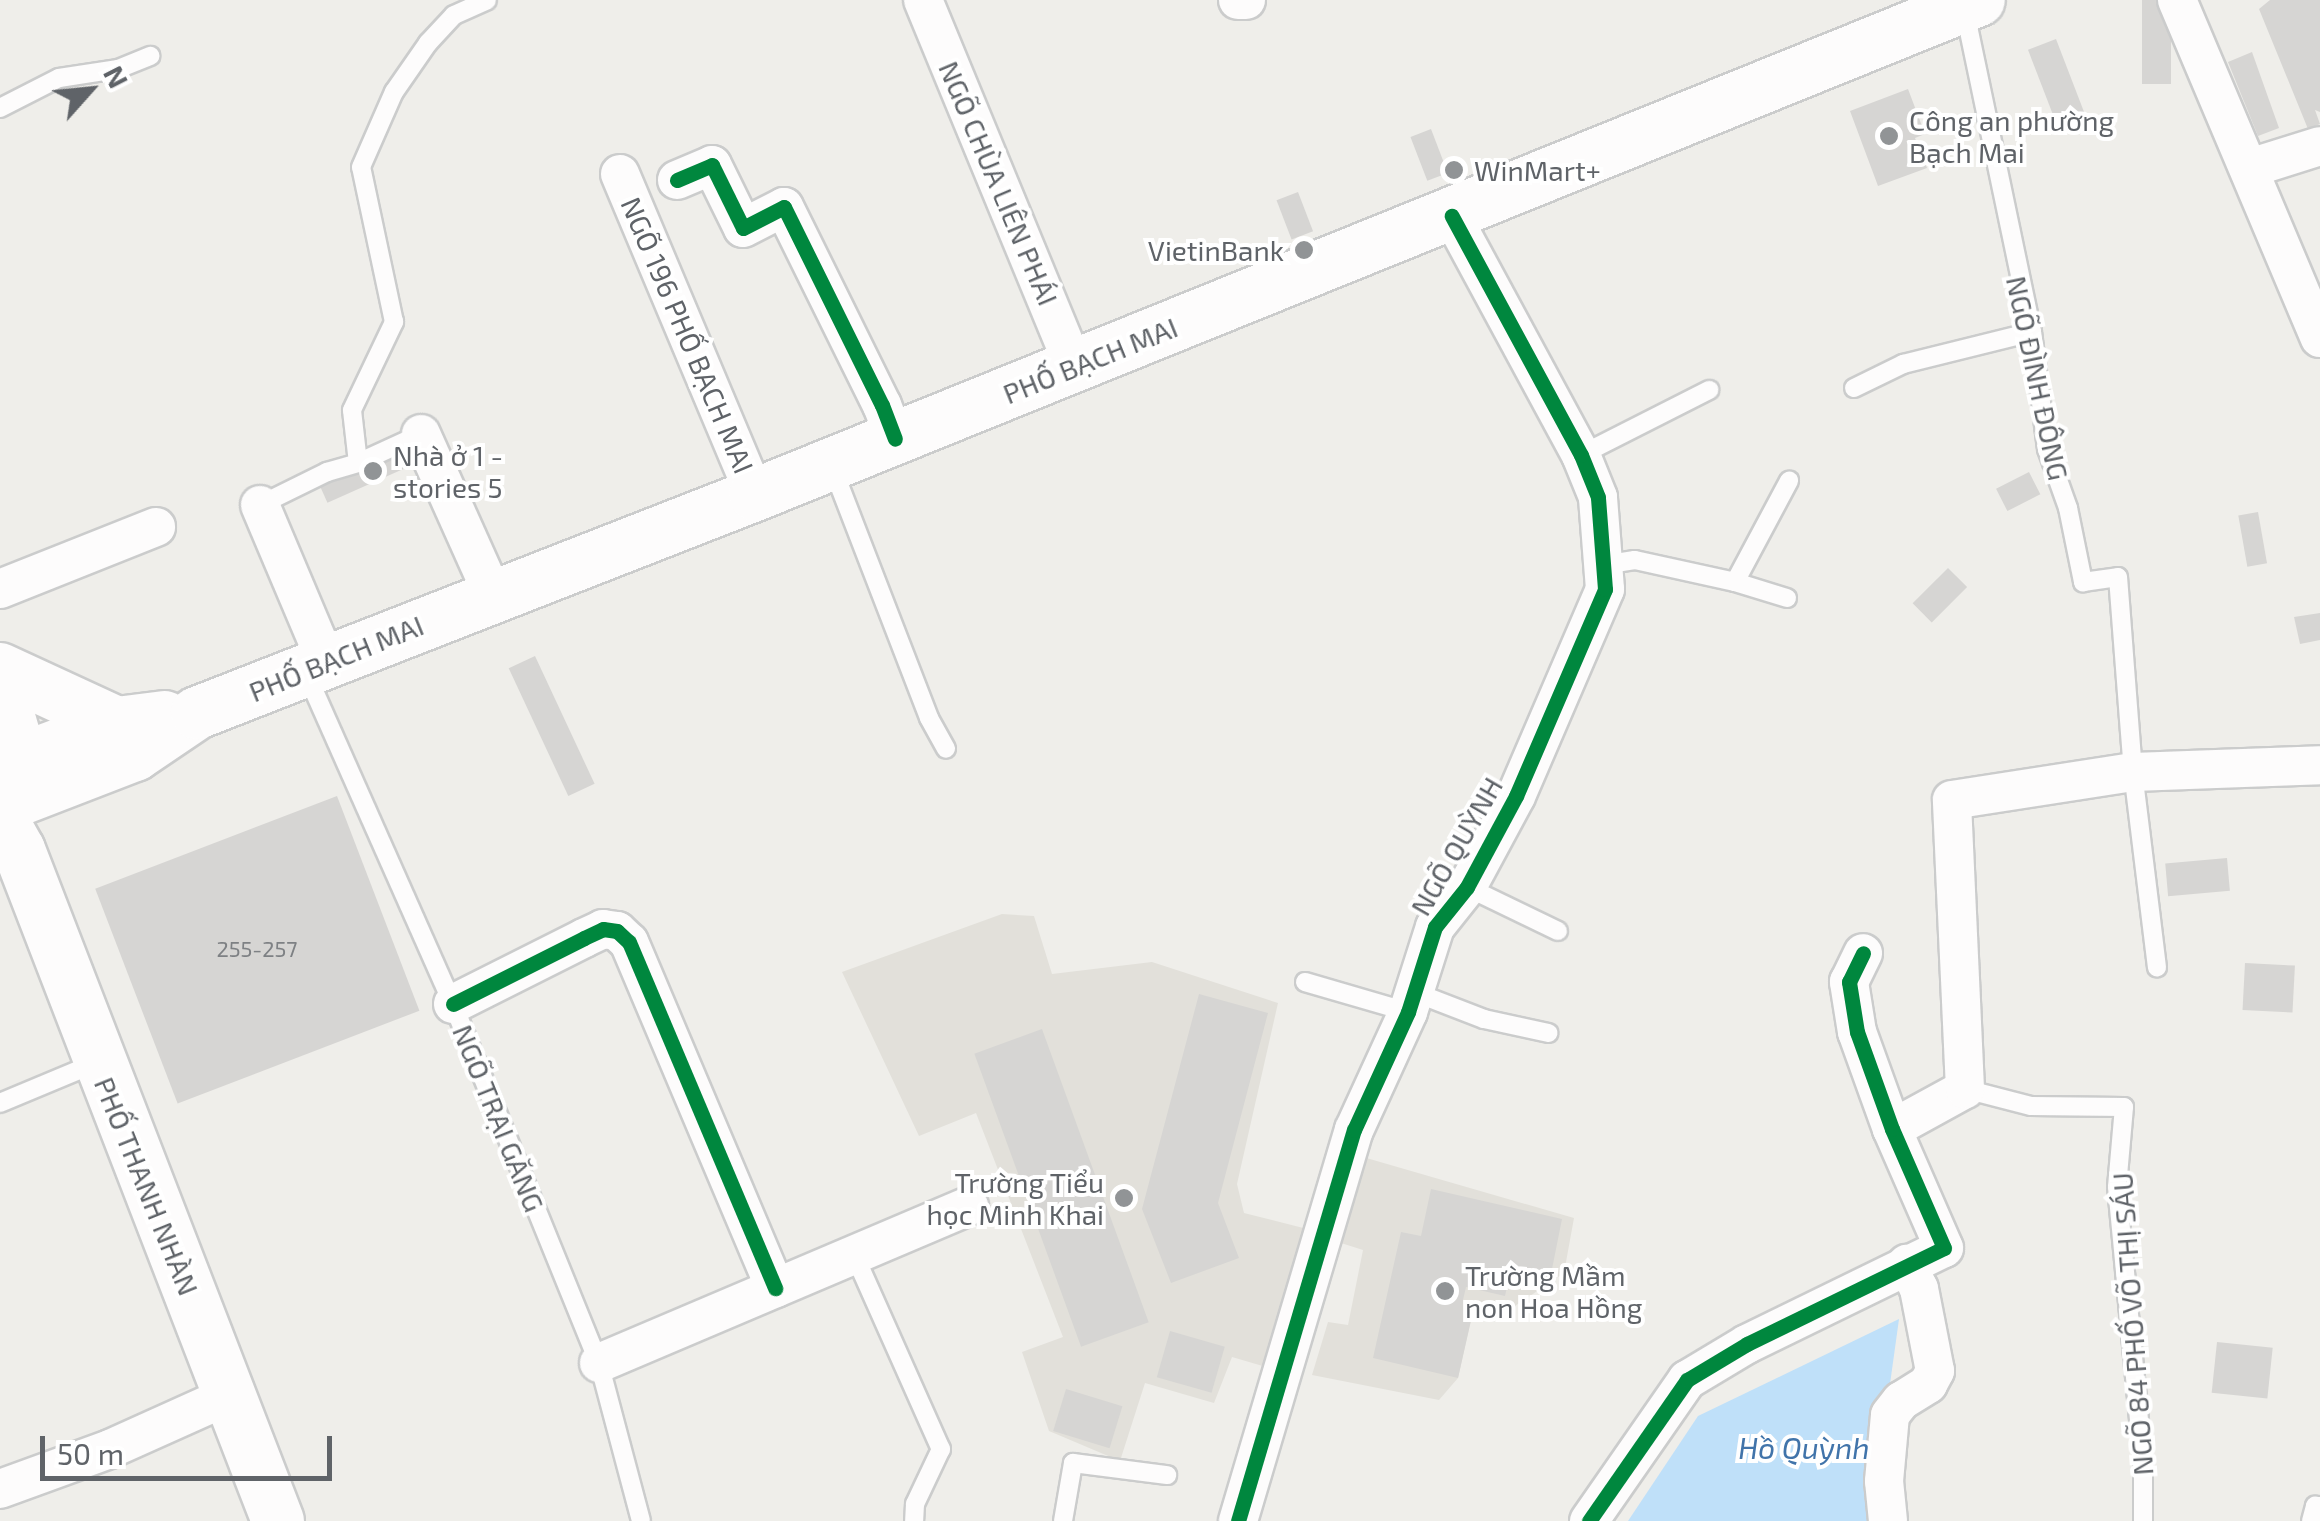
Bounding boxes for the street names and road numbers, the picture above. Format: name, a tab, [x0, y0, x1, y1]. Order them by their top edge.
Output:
street label: NGÕ CHÙA LIÊN PHÁI	[932, 56, 1066, 310]
street label: NGÕ 196 PHỐ BẠCH MAI	[615, 192, 761, 478]
street label: NGÕ ĐÌNH ĐÔNG	[2000, 273, 2076, 483]
street label: PHỐ BẠCH MAI	[998, 310, 1182, 410]
street label: PHỐ BẠCH MAI	[244, 608, 428, 708]
street label: NGÕ QUỲNH	[1403, 771, 1509, 921]
street label: NGÕ TRẠI GĂNG	[446, 1019, 552, 1217]
street label: PHỐ THANH NHÀN	[88, 1072, 206, 1300]
street label: NGÕ 84 PHỐ VÕ THỊ SÁU	[2105, 1171, 2159, 1477]

